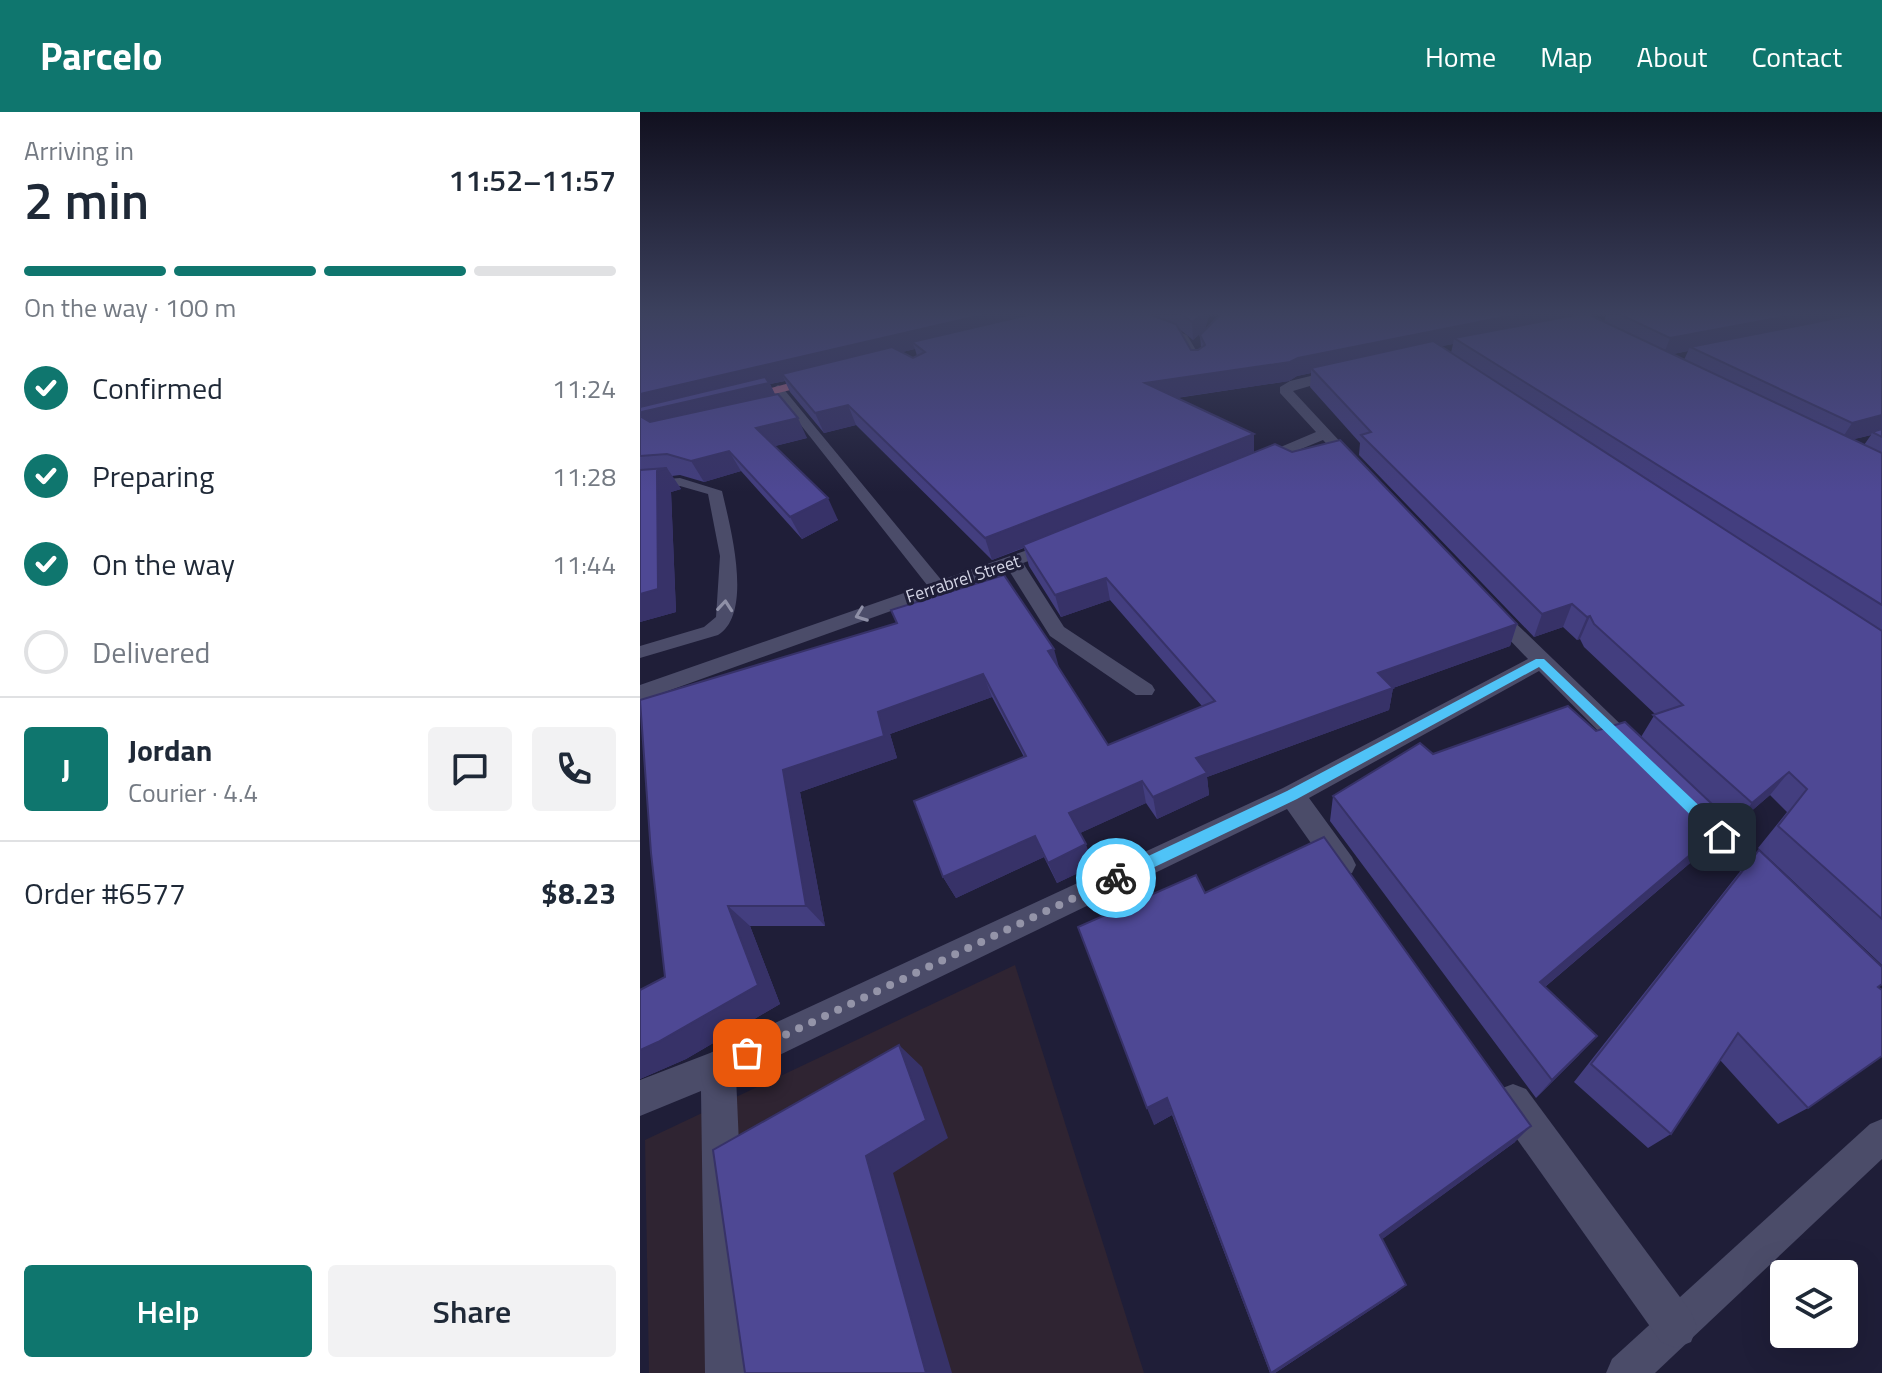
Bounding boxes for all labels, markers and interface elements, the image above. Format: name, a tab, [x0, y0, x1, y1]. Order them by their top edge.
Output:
text: Parcelo	[40, 27, 162, 85]
text: Home	[1425, 35, 1496, 78]
text: Map	[1540, 35, 1593, 78]
text: About	[1637, 35, 1707, 78]
text: Contact	[1751, 35, 1842, 78]
text: Arriving in	[24, 131, 134, 170]
text: 11:52–11:57	[449, 157, 616, 203]
text: 2 min	[24, 160, 149, 239]
text: On the way · 100 m	[24, 288, 236, 327]
text: Confirmed	[92, 365, 223, 411]
icon: check	[24, 366, 68, 410]
text: 11:24	[552, 369, 616, 408]
text: Preparing	[92, 453, 214, 499]
icon: check	[24, 454, 68, 498]
text: 11:28	[552, 457, 616, 496]
text: On the way	[92, 541, 235, 587]
icon: check	[24, 542, 68, 586]
text: 11:44	[552, 545, 616, 584]
street label: Ferrabrel Street	[902, 547, 1024, 610]
one-way arrow	[716, 599, 733, 612]
one-way arrow	[855, 605, 869, 622]
text: Delivered	[92, 629, 210, 675]
text: Jordan	[128, 727, 212, 773]
button: chat	[428, 727, 512, 811]
button: phone	[532, 727, 616, 811]
text: J	[61, 746, 71, 792]
text: Courier · 4.4	[128, 773, 258, 812]
pin	[1688, 803, 1756, 871]
icon: home	[1700, 815, 1744, 859]
courier	[1076, 838, 1156, 918]
icon: bike	[1094, 856, 1138, 900]
text: Order #6577	[24, 870, 186, 916]
text: $8.23	[541, 870, 616, 916]
pin	[713, 1019, 781, 1087]
icon: bag	[725, 1031, 769, 1075]
map controls	[1770, 1260, 1858, 1348]
button: layers	[1770, 1260, 1858, 1348]
button: Help	[24, 1265, 312, 1357]
button: Share	[328, 1265, 616, 1357]

